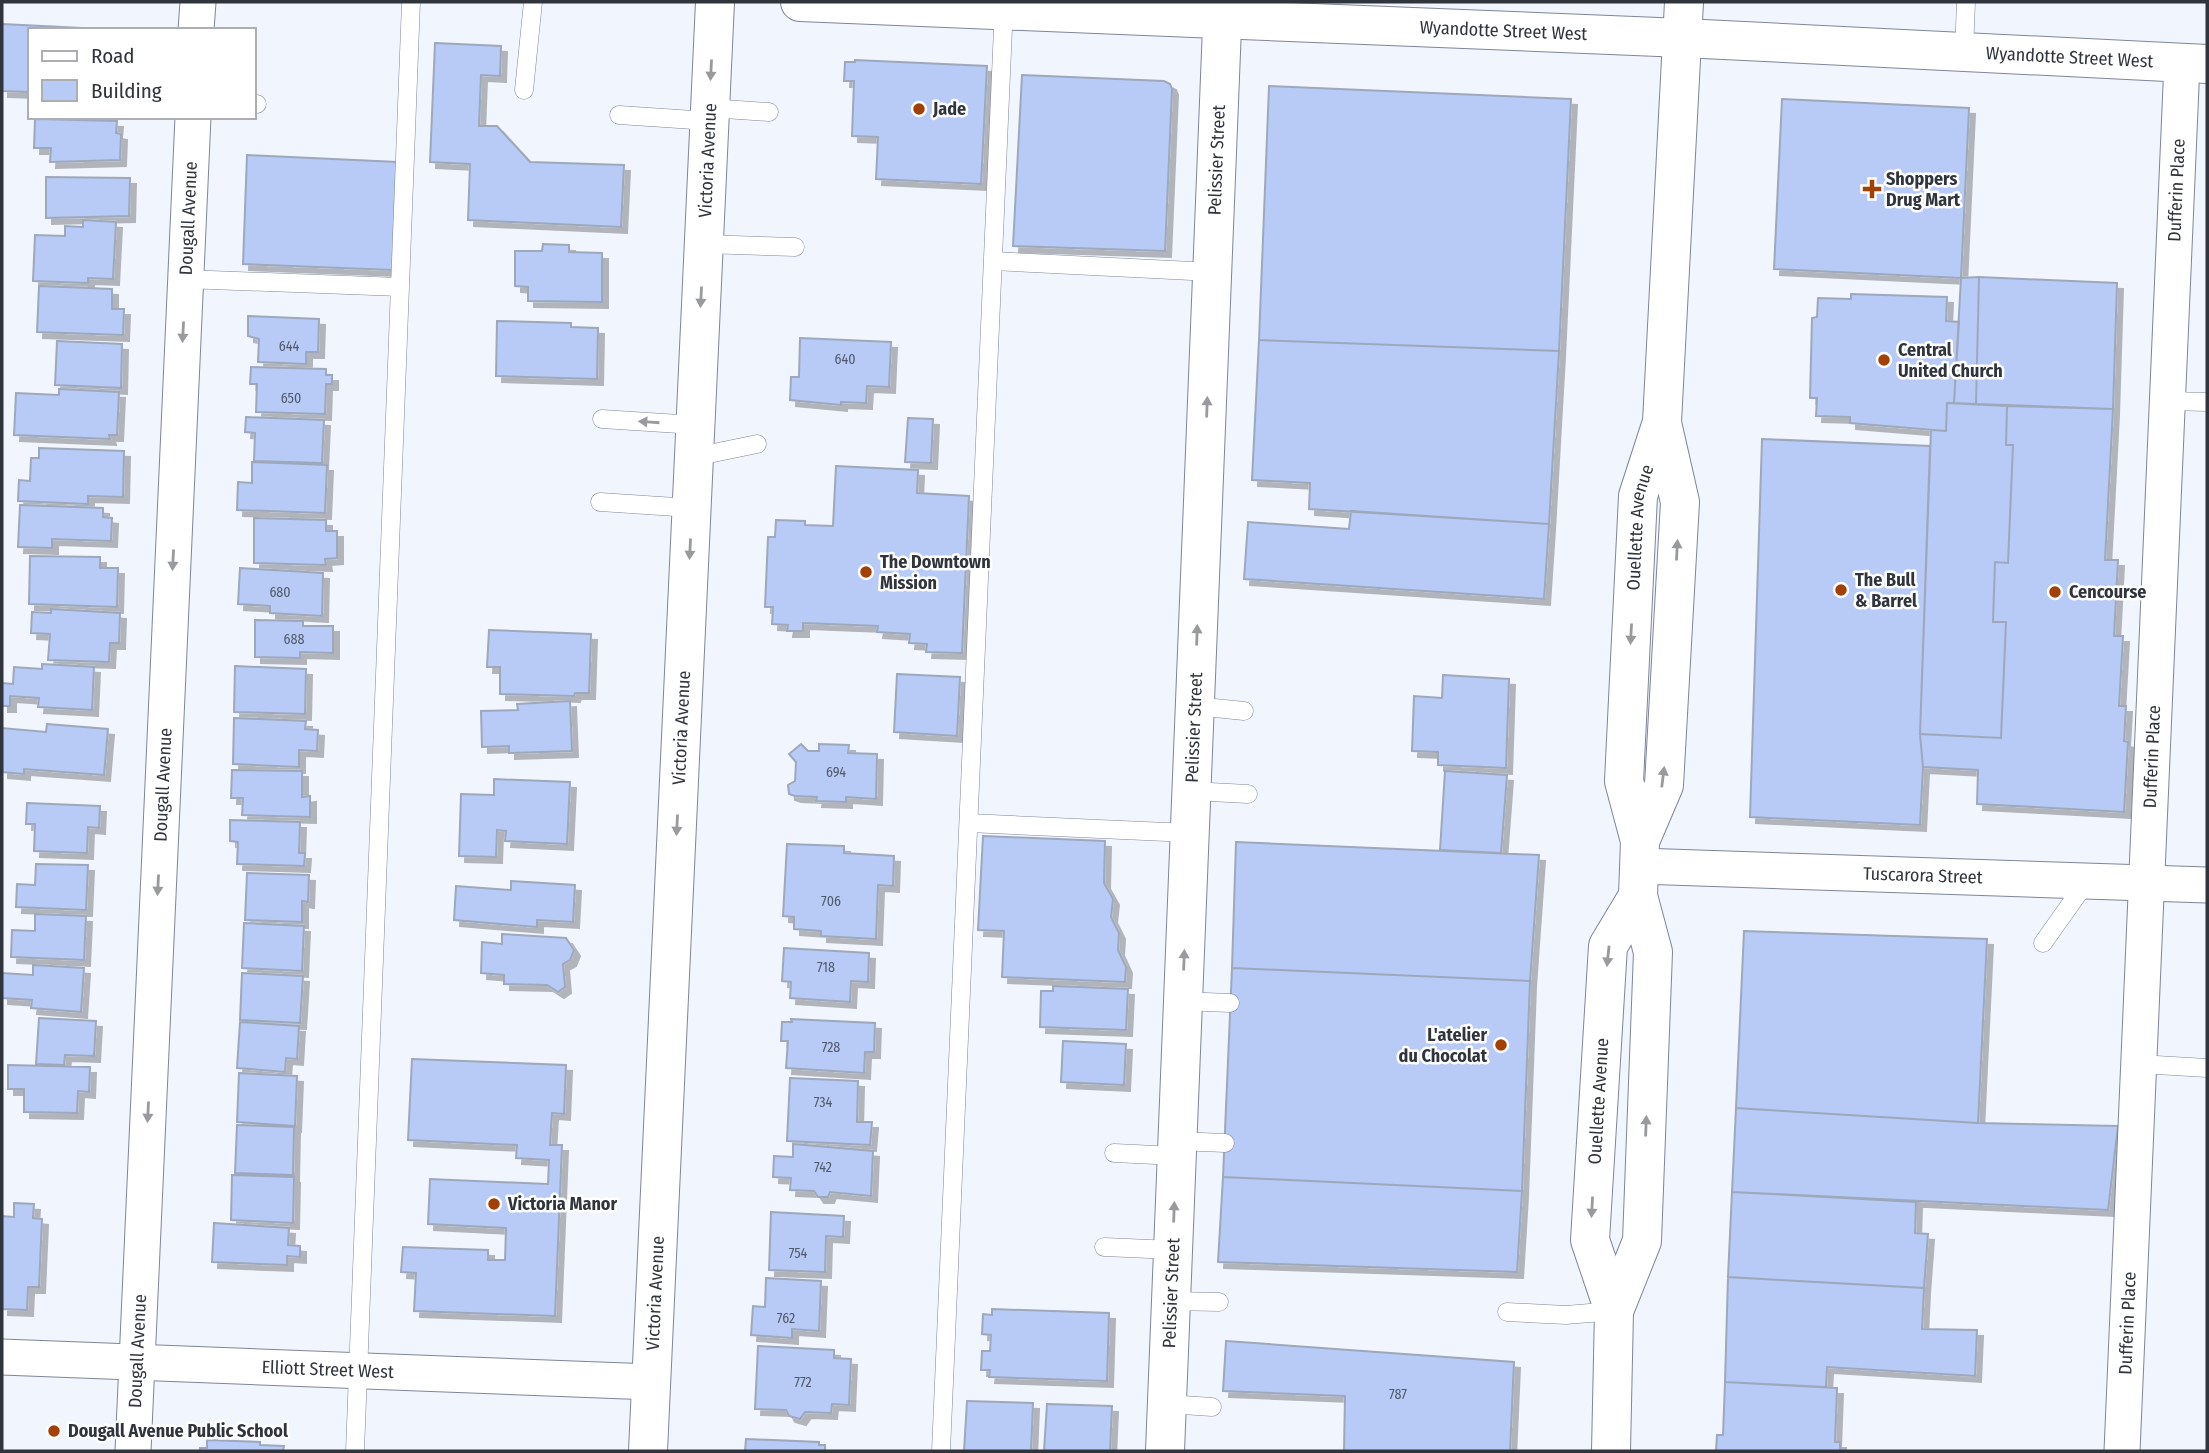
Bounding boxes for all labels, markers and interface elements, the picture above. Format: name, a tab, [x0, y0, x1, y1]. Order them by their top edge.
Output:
street label: Wyandotte Street West	[1419, 16, 1588, 45]
legend	[28, 28, 256, 119]
street label: Wyandotte Street West	[1985, 42, 2154, 72]
text: Road	[91, 43, 135, 69]
one-way arrow	[706, 59, 717, 81]
text: Building	[91, 78, 162, 104]
place label: Jade	[932, 98, 966, 120]
marker: Jade	[911, 101, 927, 117]
street label: Victoria Avenue	[694, 103, 721, 218]
street label: Pelissier Street	[1203, 104, 1230, 216]
street label: Dufferin Place	[2163, 138, 2190, 242]
street label: Dougall Avenue	[175, 161, 202, 276]
place label: Shoppers Drug Mart	[1886, 168, 1961, 211]
marker: Shoppers Drug Mart	[1864, 181, 1880, 197]
one-way arrow	[696, 286, 707, 308]
one-way arrow	[177, 322, 188, 344]
house number: 644	[279, 338, 299, 355]
place label: Central United Church	[1898, 339, 2003, 382]
house number: 640	[834, 351, 856, 368]
marker: Central United Church	[1876, 352, 1892, 368]
house number: 650	[281, 390, 301, 407]
one-way arrow	[1201, 396, 1212, 418]
one-way arrow	[638, 416, 660, 427]
street label: Ouellette Avenue	[1622, 462, 1658, 591]
one-way arrow	[684, 538, 695, 560]
one-way arrow	[1672, 539, 1683, 561]
one-way arrow	[167, 549, 178, 571]
place label: The Downtown Mission	[880, 551, 991, 594]
marker: The Downtown Mission	[858, 564, 874, 580]
place label: The Bull & Barrel	[1855, 569, 1917, 612]
place label: Cencourse	[2069, 581, 2147, 603]
marker: The Bull & Barrel	[1833, 582, 1849, 598]
house number: 680	[269, 584, 291, 601]
marker: Cencourse	[2047, 584, 2063, 600]
one-way arrow	[1192, 623, 1203, 645]
one-way arrow	[1626, 623, 1637, 645]
house number: 688	[284, 631, 304, 648]
street label: Victoria Avenue	[668, 670, 695, 786]
street label: Pelissier Street	[1181, 672, 1207, 783]
street label: Dufferin Place	[2139, 705, 2165, 809]
street label: Dougall Avenue	[149, 727, 177, 842]
house number: 694	[826, 764, 846, 781]
one-way arrow	[1658, 766, 1669, 788]
one-way arrow	[671, 814, 682, 836]
street label: Tuscarora Street	[1863, 863, 1983, 888]
one-way arrow	[153, 874, 164, 896]
house number: 706	[821, 893, 841, 910]
one-way arrow	[1602, 945, 1613, 967]
one-way arrow	[1179, 949, 1190, 971]
house number: 718	[817, 959, 835, 976]
place label: L'atelier du Chocolat	[1399, 1024, 1488, 1067]
marker: L'atelier du Chocolat	[1493, 1037, 1509, 1053]
street label: Ouellette Avenue	[1584, 1037, 1613, 1165]
house number: 728	[822, 1039, 840, 1056]
house number: 734	[814, 1094, 833, 1111]
one-way arrow	[143, 1101, 154, 1123]
one-way arrow	[1641, 1114, 1652, 1136]
house number: 742	[814, 1159, 832, 1176]
place label: Victoria Manor	[507, 1193, 617, 1215]
marker: Victoria Manor	[486, 1196, 502, 1212]
one-way arrow	[1587, 1197, 1598, 1219]
one-way arrow	[1169, 1200, 1180, 1222]
street label: Victoria Avenue	[642, 1235, 669, 1351]
street label: Pelissier Street	[1158, 1237, 1185, 1349]
house number: 754	[789, 1245, 808, 1262]
street label: Dufferin Place	[2114, 1271, 2141, 1375]
street label: Dougall Avenue	[124, 1294, 151, 1409]
house number: 762	[777, 1310, 795, 1327]
street label: Elliott Street West	[261, 1356, 394, 1383]
house number: 772	[794, 1374, 812, 1391]
house number: 787	[1389, 1386, 1407, 1403]
place label: Dougall Avenue Public School	[68, 1420, 288, 1442]
marker: Dougall Avenue Public School	[46, 1423, 62, 1439]

